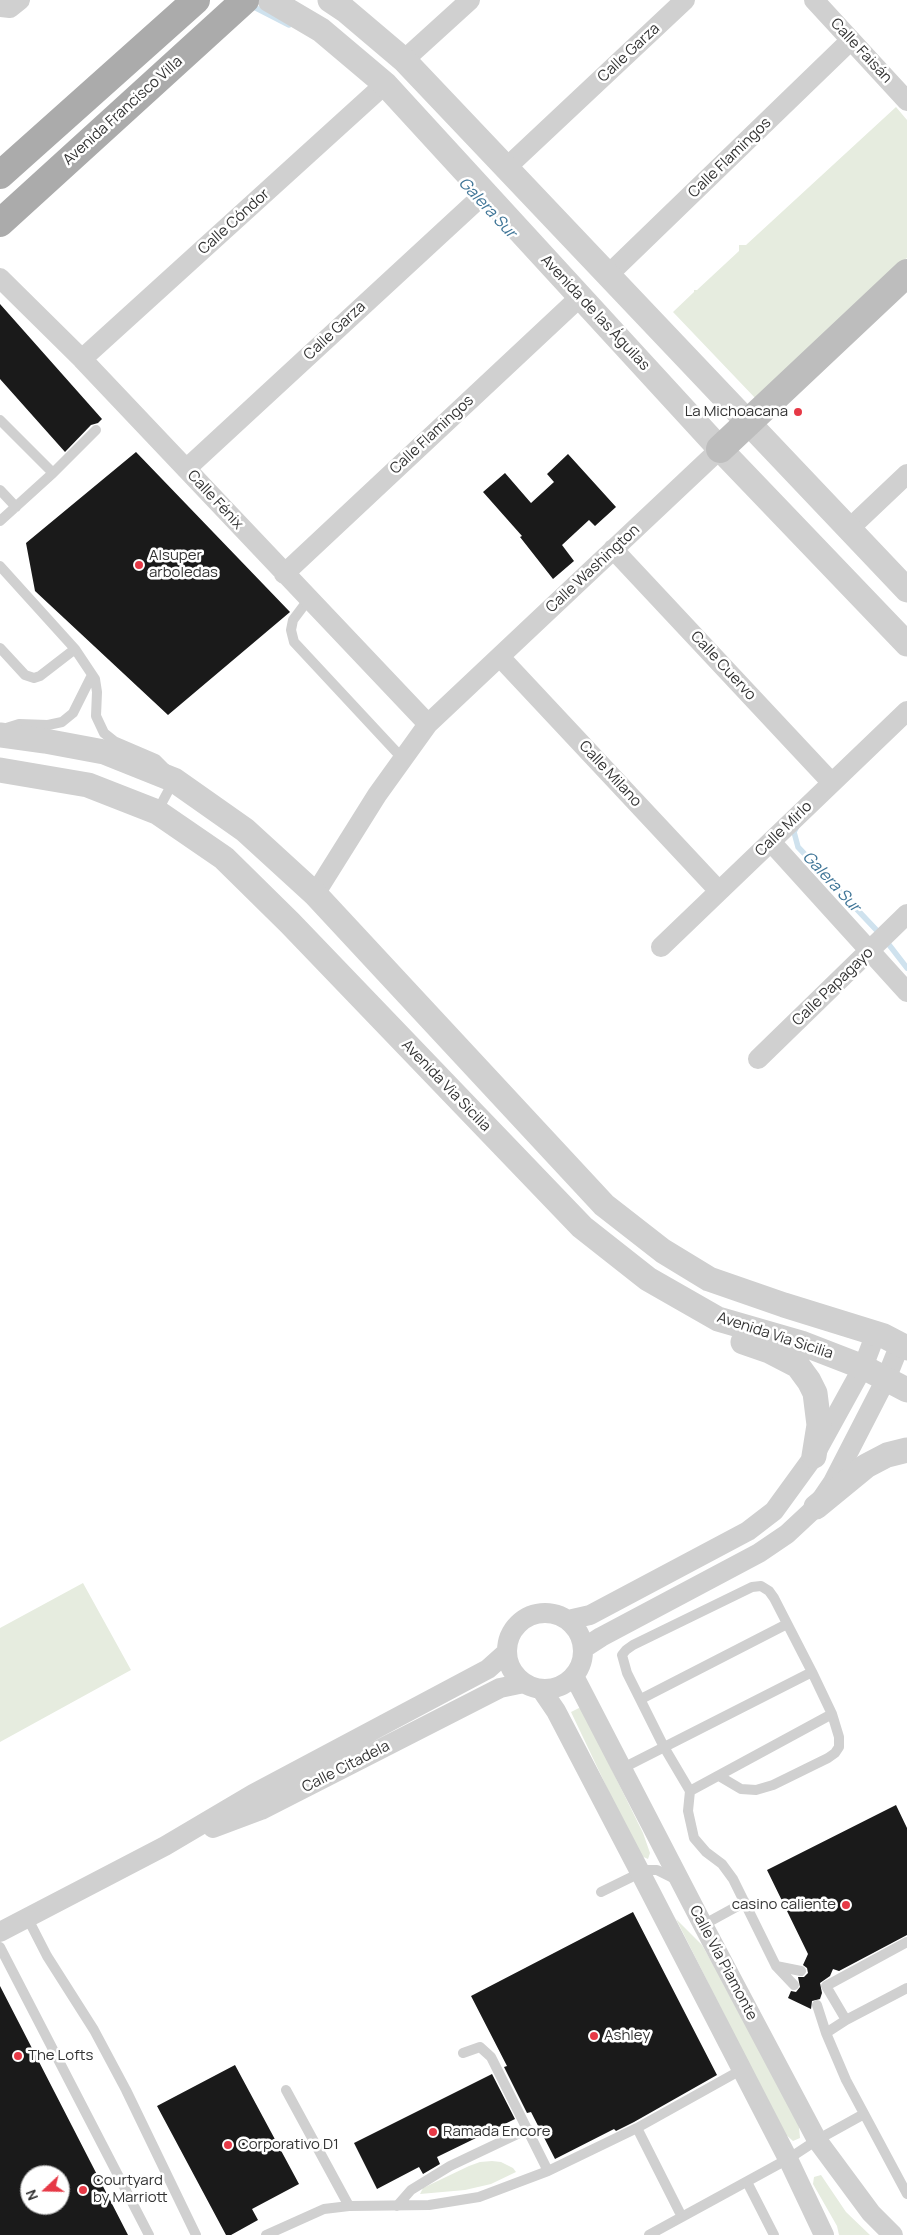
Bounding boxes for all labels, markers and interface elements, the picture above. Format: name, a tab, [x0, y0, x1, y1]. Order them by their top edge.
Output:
street label: Calle Faisán	[826, 15, 896, 87]
street label: Calle Garza	[594, 20, 664, 86]
street label: Avenida Francisco Villa	[60, 53, 186, 169]
street label: Calle Flamingos	[685, 114, 775, 202]
water label: Galera Sur	[454, 174, 520, 242]
street label: Calle Cóndor	[195, 185, 273, 259]
street label: Avenida de las Águilas	[537, 252, 653, 374]
street label: Calle Garza	[300, 298, 370, 364]
street label: Calle Flamingos	[386, 392, 478, 478]
place label: La Michoacana	[685, 403, 788, 421]
marker: La Michoacana	[792, 406, 804, 418]
street label: Calle Fénix	[183, 467, 247, 533]
street label: Calle Washington	[543, 521, 643, 617]
place label: Alsuper arboledas	[149, 547, 218, 582]
marker: Alsuper arboledas	[133, 559, 145, 571]
street label: Calle Cuervo	[686, 628, 760, 704]
street label: Calle Milano	[575, 737, 645, 811]
street label: Calle Mirlo	[752, 798, 816, 860]
water label: Galera Sur	[798, 848, 864, 916]
street label: Calle Papagayo	[789, 944, 877, 1030]
street label: Avenida Via Sicilia	[398, 1036, 494, 1136]
street label: Avenida Via Sicilia	[715, 1309, 835, 1363]
street label: Calle Citadela	[299, 1737, 393, 1797]
place label: casino caliente	[732, 1896, 836, 1914]
marker: casino caliente	[840, 1899, 852, 1911]
street label: Calle Vía Piamonte	[685, 1903, 761, 2023]
place label: Ashley	[604, 2027, 650, 2045]
marker: Ashley	[588, 2030, 600, 2042]
place label: The Lofts	[28, 2047, 93, 2065]
marker: The Lofts	[12, 2050, 24, 2062]
place label: Ramada Encore	[443, 2123, 550, 2141]
marker: Ramada Encore	[427, 2126, 439, 2138]
place label: Corporativo D1	[238, 2136, 339, 2154]
marker: Corporativo D1	[222, 2139, 234, 2151]
north arrow	[20, 2165, 70, 2215]
place label: Courtyard by Marriott	[93, 2172, 168, 2207]
marker: Courtyard by Marriott	[77, 2184, 89, 2196]
text: N	[21, 2187, 42, 2203]

